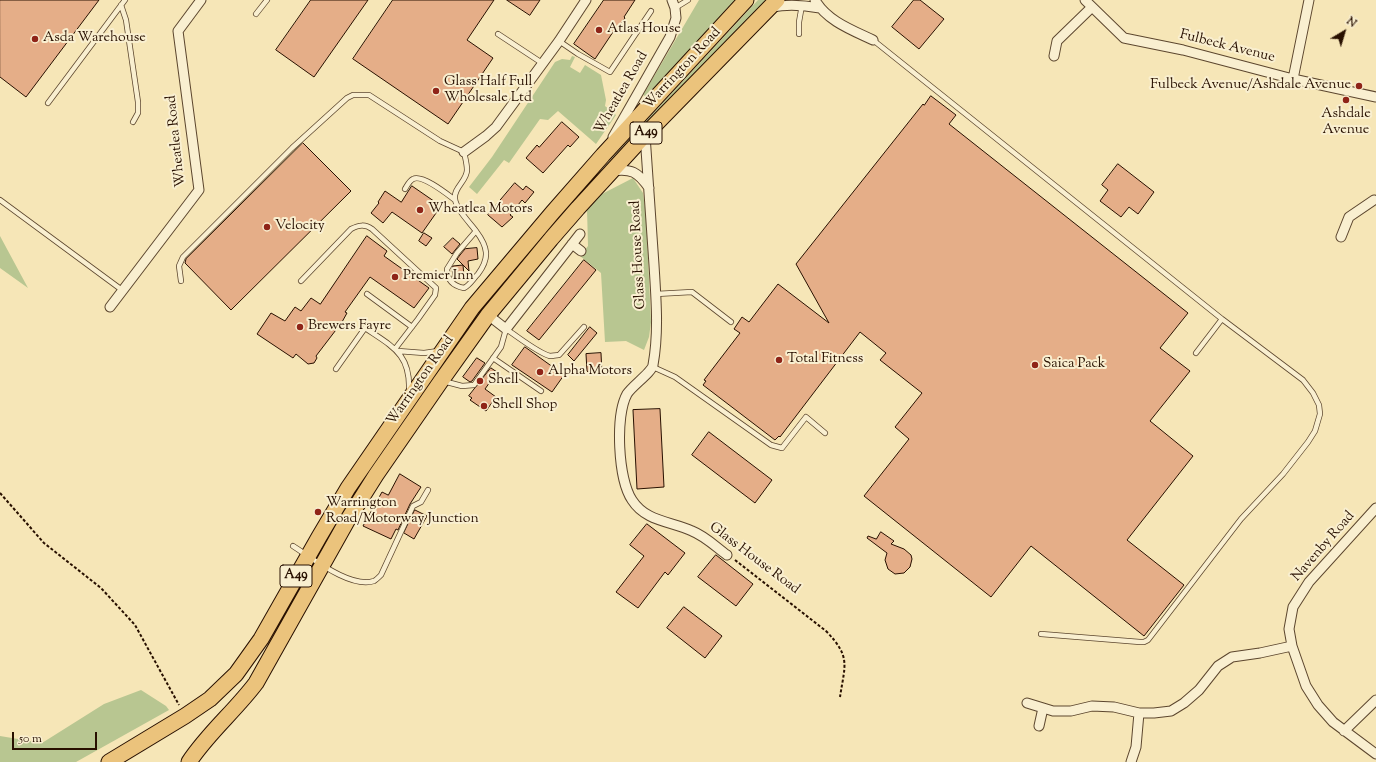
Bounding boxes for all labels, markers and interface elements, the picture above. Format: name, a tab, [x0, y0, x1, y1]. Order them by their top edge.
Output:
north arrow	[1324, 12, 1364, 52]
text: N	[1343, 14, 1360, 32]
place label: Atlas House	[607, 22, 681, 38]
marker: Atlas House	[594, 25, 604, 35]
street label: Warrington Road	[641, 25, 725, 113]
street label: Fulbeck Avenue	[1178, 27, 1276, 67]
place label: Asda Warehouse	[43, 31, 146, 47]
marker: Asda Warehouse	[30, 34, 40, 44]
street label: Wheatlea Road	[592, 49, 652, 137]
place label: Glass Half Full Wholesale Ltd	[444, 75, 532, 108]
place label: Fulbeck Avenue/Ashdale Avenue	[1150, 78, 1351, 94]
marker: Fulbeck Avenue/Ashdale Avenue	[1354, 81, 1364, 91]
marker: Glass Half Full Wholesale Ltd	[431, 86, 441, 96]
street label: Wheatlea Road	[164, 94, 190, 188]
marker: Ashdale Avenue	[1341, 95, 1351, 105]
place label: Ashdale Avenue	[1321, 107, 1371, 140]
road number: A49	[630, 122, 662, 144]
street label: Glass House Road	[628, 200, 650, 310]
place label: Wheatlea Motors	[428, 202, 532, 218]
marker: Wheatlea Motors	[415, 205, 425, 215]
place label: Velocity	[275, 219, 325, 235]
marker: Velocity	[262, 222, 272, 232]
place label: Premier Inn	[403, 269, 474, 285]
marker: Premier Inn	[390, 272, 400, 282]
place label: Brewers Fayre	[308, 319, 391, 335]
marker: Brewers Fayre	[295, 322, 305, 332]
street label: Warrington Road	[384, 333, 458, 429]
place label: Total Fitness	[787, 352, 863, 368]
marker: Total Fitness	[774, 355, 784, 365]
place label: Saica Pack	[1043, 357, 1105, 373]
marker: Saica Pack	[1030, 360, 1040, 370]
place label: Alpha Motors	[548, 364, 632, 380]
marker: Alpha Motors	[535, 367, 545, 377]
place label: Shell	[488, 373, 519, 389]
marker: Shell	[475, 376, 485, 386]
place label: Shell Shop	[492, 398, 557, 414]
marker: Shell Shop	[479, 401, 489, 411]
place label: Warrington Road/Motorway Junction	[326, 496, 479, 528]
marker: Warrington Road/Motorway Junction	[313, 507, 323, 517]
street label: Navenby Road	[1289, 508, 1359, 586]
street label: Glass House Road	[705, 519, 803, 599]
road number: A49	[280, 565, 312, 587]
scale bar	[14, 724, 99, 750]
text: 50 m	[19, 730, 42, 748]

